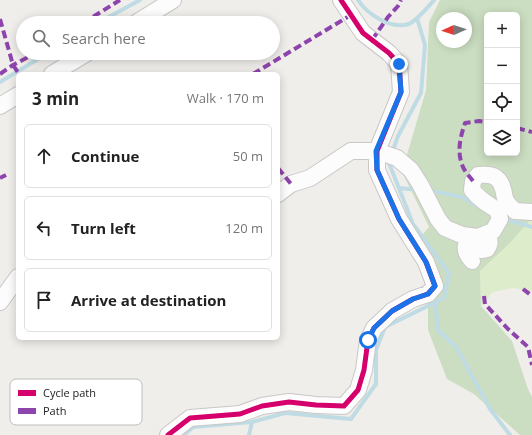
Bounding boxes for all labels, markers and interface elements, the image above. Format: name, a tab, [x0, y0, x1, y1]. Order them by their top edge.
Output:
north arrow	[436, 12, 472, 48]
map controls	[484, 12, 520, 156]
button: +	[484, 12, 520, 48]
search box	[16, 16, 280, 60]
icon: search	[30, 27, 52, 49]
text: Search here	[62, 28, 146, 48]
button: −	[484, 48, 520, 84]
route end	[390, 55, 408, 73]
button: locate	[484, 84, 520, 120]
text: 3 min	[32, 87, 79, 110]
text: Walk · 170 m	[187, 89, 264, 107]
button: layers	[484, 120, 520, 156]
icon: ahead	[33, 145, 55, 167]
text: Continue	[71, 146, 139, 166]
text: 50 m	[233, 147, 263, 165]
icon: left	[33, 217, 55, 239]
text: Turn left	[71, 218, 136, 238]
text: 120 m	[225, 219, 263, 237]
icon: arrive	[33, 289, 55, 311]
text: Arrive at destination	[71, 290, 226, 310]
route start	[359, 331, 377, 349]
legend	[10, 379, 142, 425]
text: Cycle path	[43, 385, 96, 400]
text: Path	[43, 403, 66, 418]

